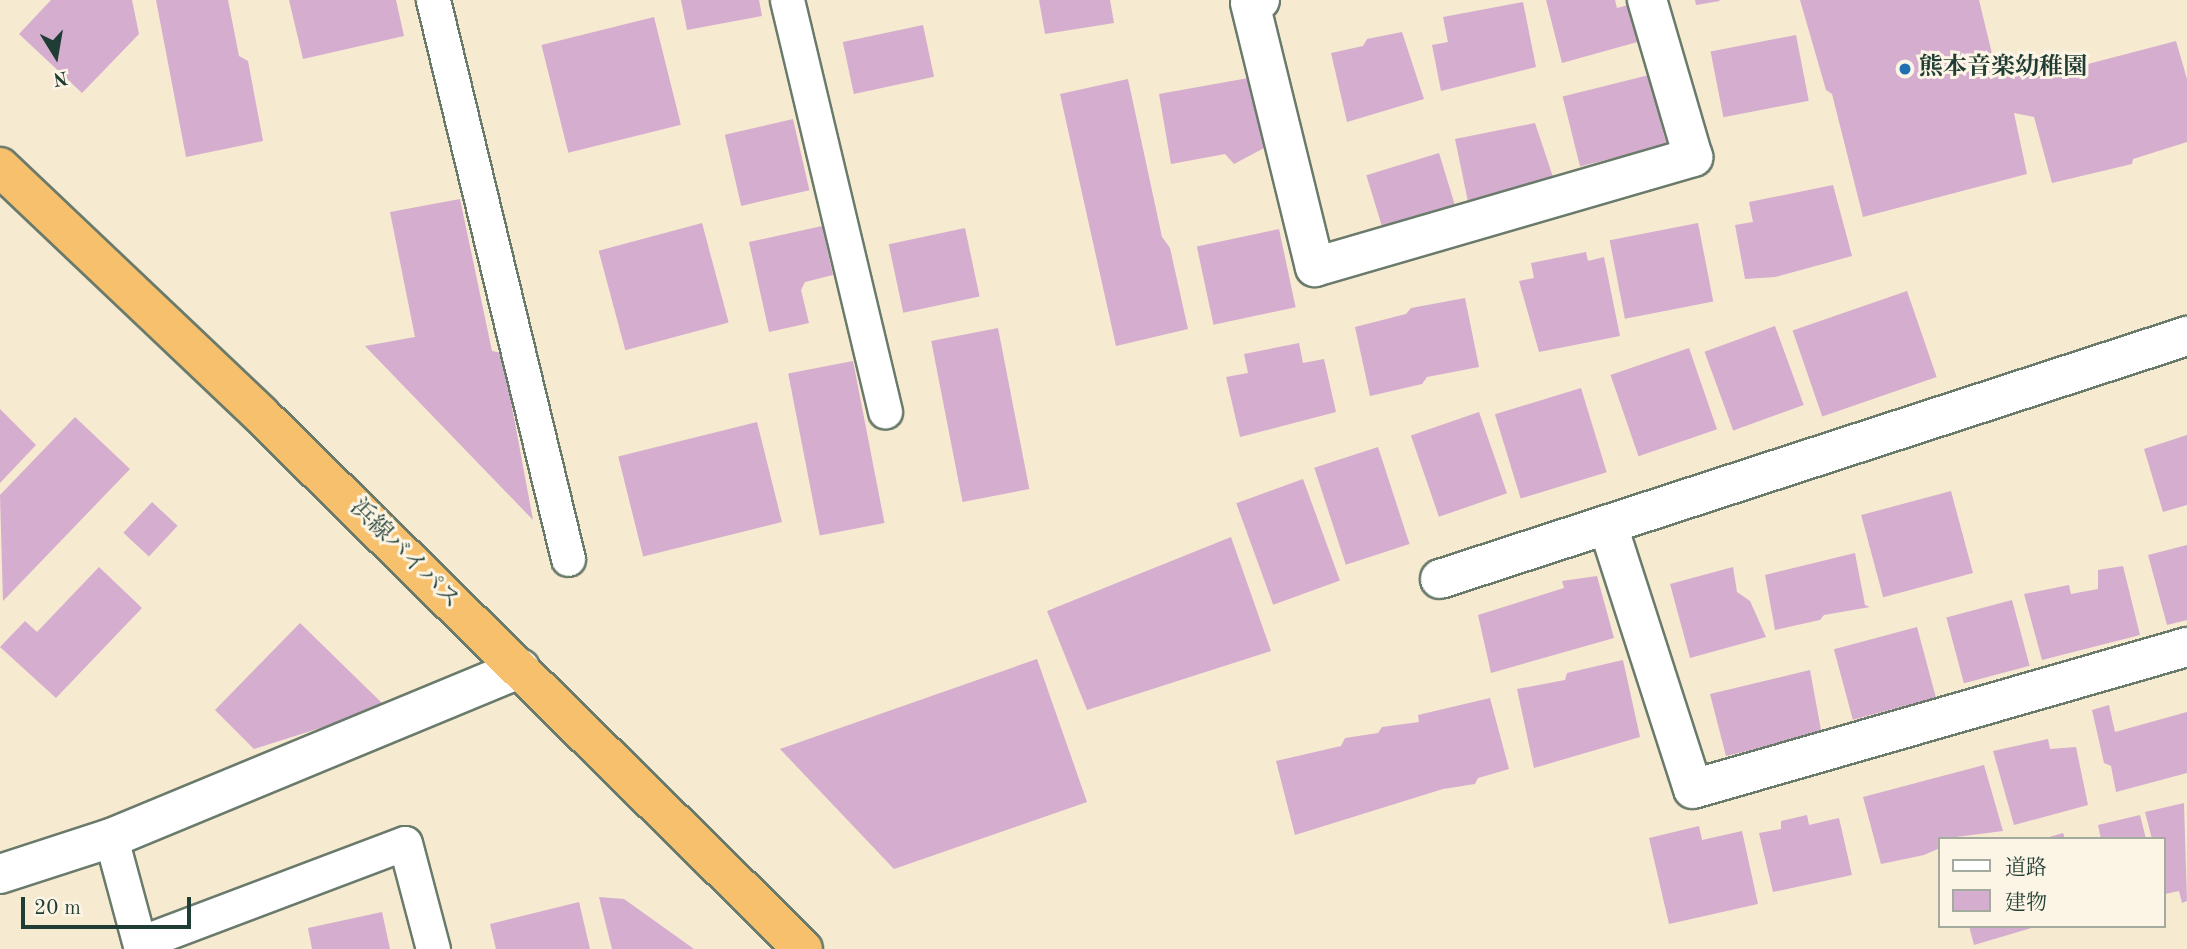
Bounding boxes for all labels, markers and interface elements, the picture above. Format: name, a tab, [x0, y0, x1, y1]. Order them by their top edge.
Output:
north arrow	[21, 21, 91, 91]
place label: 熊本音楽幼稚園	[1919, 55, 2087, 83]
marker: 熊本音楽幼稚園	[1897, 61, 1913, 77]
text: N	[51, 66, 69, 88]
street label: 浜線バイパス	[343, 494, 465, 616]
legend	[1938, 837, 2166, 928]
text: 道路	[2005, 858, 2047, 879]
scale bar	[24, 883, 194, 927]
text: 建物	[2005, 893, 2047, 914]
text: 20 m	[34, 898, 81, 919]

